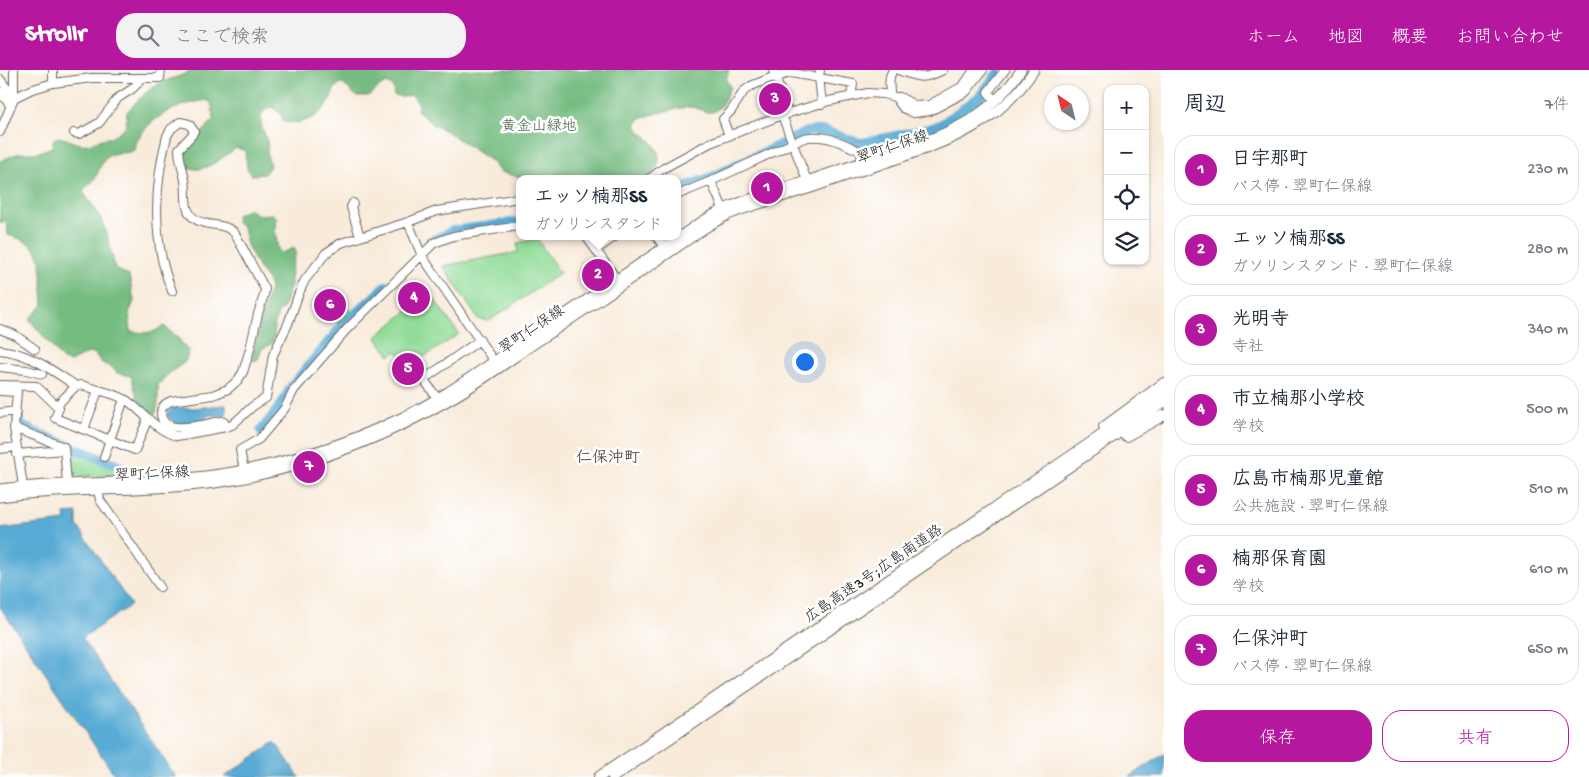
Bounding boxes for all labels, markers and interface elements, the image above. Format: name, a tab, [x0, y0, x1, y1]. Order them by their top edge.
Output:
search box	[116, 13, 466, 58]
text: Strollr	[25, 21, 86, 50]
icon: search	[134, 21, 162, 49]
text: ここで検索	[174, 27, 269, 50]
text: ホーム	[1247, 28, 1300, 49]
text: 地図	[1328, 28, 1364, 49]
text: 概要	[1392, 28, 1428, 49]
text: お問い合わせ	[1456, 28, 1564, 49]
pin: 3	[759, 80, 791, 118]
north arrow	[1044, 85, 1089, 130]
map controls	[1104, 85, 1149, 265]
button: +	[1104, 85, 1149, 130]
text: 周辺	[1184, 94, 1226, 119]
text: 7件	[1545, 97, 1569, 116]
park label: 黄金山緑地	[501, 117, 577, 136]
street label: 翠町仁保線	[854, 126, 931, 169]
button: −	[1104, 130, 1149, 175]
text: 日宇那町	[1232, 149, 1308, 172]
text: 1	[1198, 161, 1204, 180]
text: 230 m	[1528, 161, 1568, 180]
pin: 1	[751, 169, 783, 207]
popup	[516, 175, 681, 240]
button: locate	[1104, 175, 1149, 220]
text: バス停 · 翠町仁保線	[1232, 179, 1373, 198]
text: エッソ楠那SS	[534, 187, 647, 210]
text: ガソリンスタンド	[534, 217, 663, 236]
button: layers	[1104, 220, 1149, 265]
text: エッソ楠那SS	[1232, 229, 1345, 252]
text: 2	[1197, 241, 1205, 260]
text: 280 m	[1527, 241, 1568, 260]
pin: 2	[582, 256, 614, 294]
text: ガソリンスタンド · 翠町仁保線	[1232, 259, 1453, 278]
pin: 4	[398, 279, 430, 317]
pin: 6	[314, 286, 346, 324]
street label: 翠町仁保線	[495, 301, 568, 359]
text: 光明寺	[1232, 309, 1289, 332]
text: 3	[1197, 321, 1205, 340]
text: 340 m	[1528, 321, 1568, 340]
text: 寺社	[1232, 339, 1264, 358]
your location	[792, 349, 818, 375]
pin: 5	[392, 350, 424, 388]
text: 市立楠那小学校	[1232, 389, 1365, 412]
text: 4	[1197, 401, 1205, 420]
text: 500 m	[1526, 401, 1568, 420]
text: 学校	[1232, 419, 1264, 438]
pin: 7	[293, 448, 325, 486]
district label: 仁保沖町	[576, 449, 640, 469]
street label: 翠町仁保線	[114, 463, 190, 486]
text: 広島市楠那児童館	[1232, 469, 1384, 492]
text: 5	[1197, 481, 1205, 500]
text: 510 m	[1529, 481, 1568, 500]
text: 公共施設 · 翠町仁保線	[1232, 499, 1389, 518]
street label: 広島高速3号;広島南道路	[801, 521, 947, 628]
text: 楠那保育園	[1232, 549, 1327, 572]
text: 6	[1197, 561, 1205, 580]
text: 610 m	[1529, 561, 1568, 580]
text: 学校	[1232, 579, 1264, 598]
text: 仁保沖町	[1232, 629, 1308, 652]
text: 7	[1197, 641, 1205, 660]
text: 650 m	[1527, 641, 1568, 660]
text: バス停 · 翠町仁保線	[1232, 659, 1373, 678]
button: 保存	[1184, 710, 1372, 762]
button: 共有	[1382, 710, 1569, 762]

